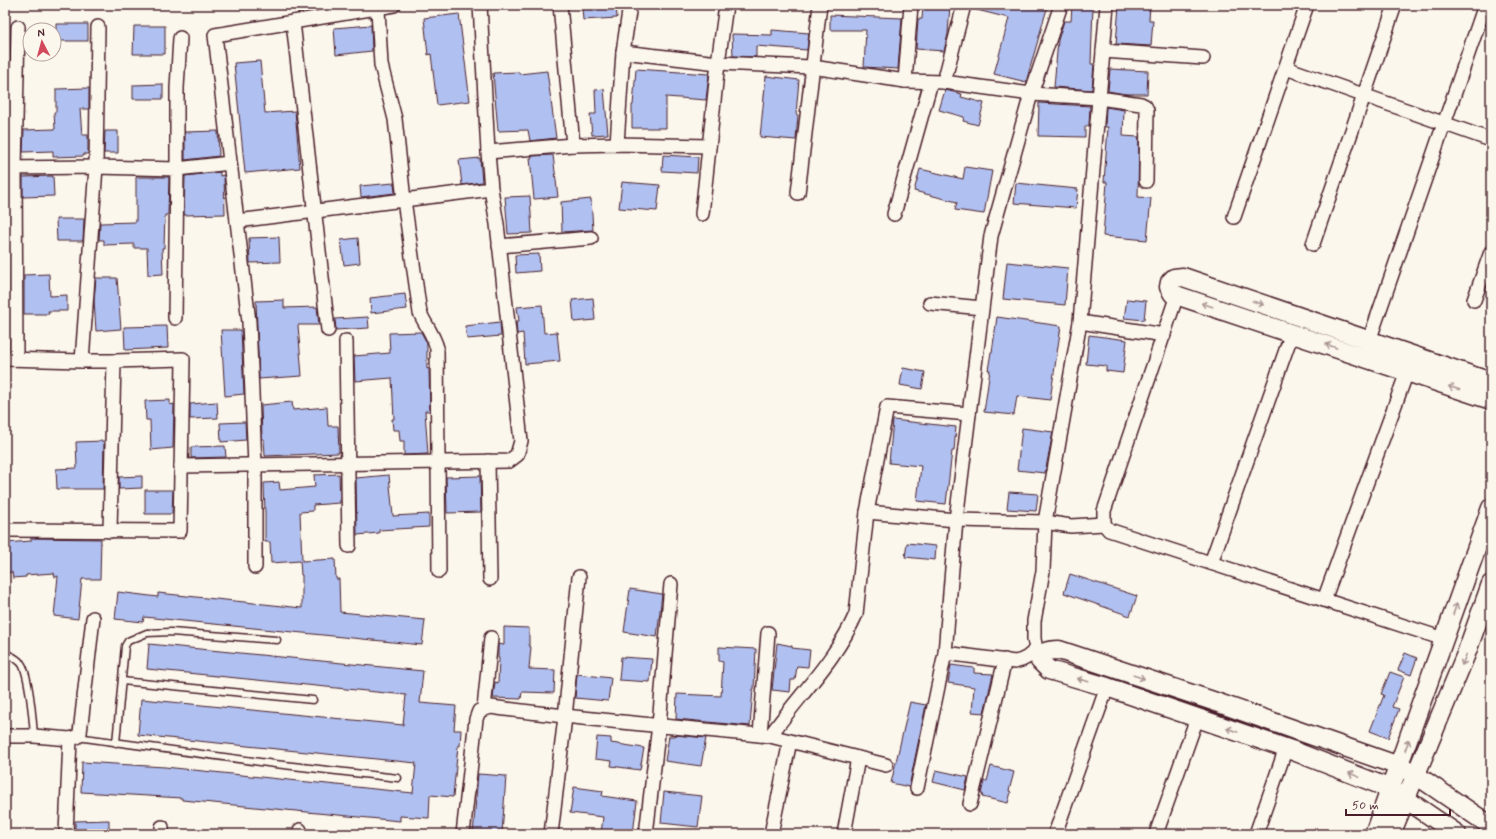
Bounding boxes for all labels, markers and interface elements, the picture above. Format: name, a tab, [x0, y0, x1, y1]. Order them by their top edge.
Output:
north arrow	[22, 22, 62, 62]
text: N	[37, 26, 45, 40]
one-way arrow	[1252, 300, 1264, 308]
one-way arrow	[1201, 301, 1214, 308]
one-way arrow	[1325, 342, 1337, 350]
one-way arrow	[1448, 384, 1461, 391]
one-way arrow	[1452, 603, 1459, 616]
one-way arrow	[1460, 654, 1467, 666]
one-way arrow	[1133, 673, 1145, 681]
one-way arrow	[1076, 675, 1089, 683]
one-way arrow	[1226, 726, 1239, 733]
one-way arrow	[1403, 739, 1411, 751]
one-way arrow	[1349, 771, 1361, 779]
scale bar	[1346, 791, 1450, 817]
text: 50 m	[1352, 798, 1379, 814]

